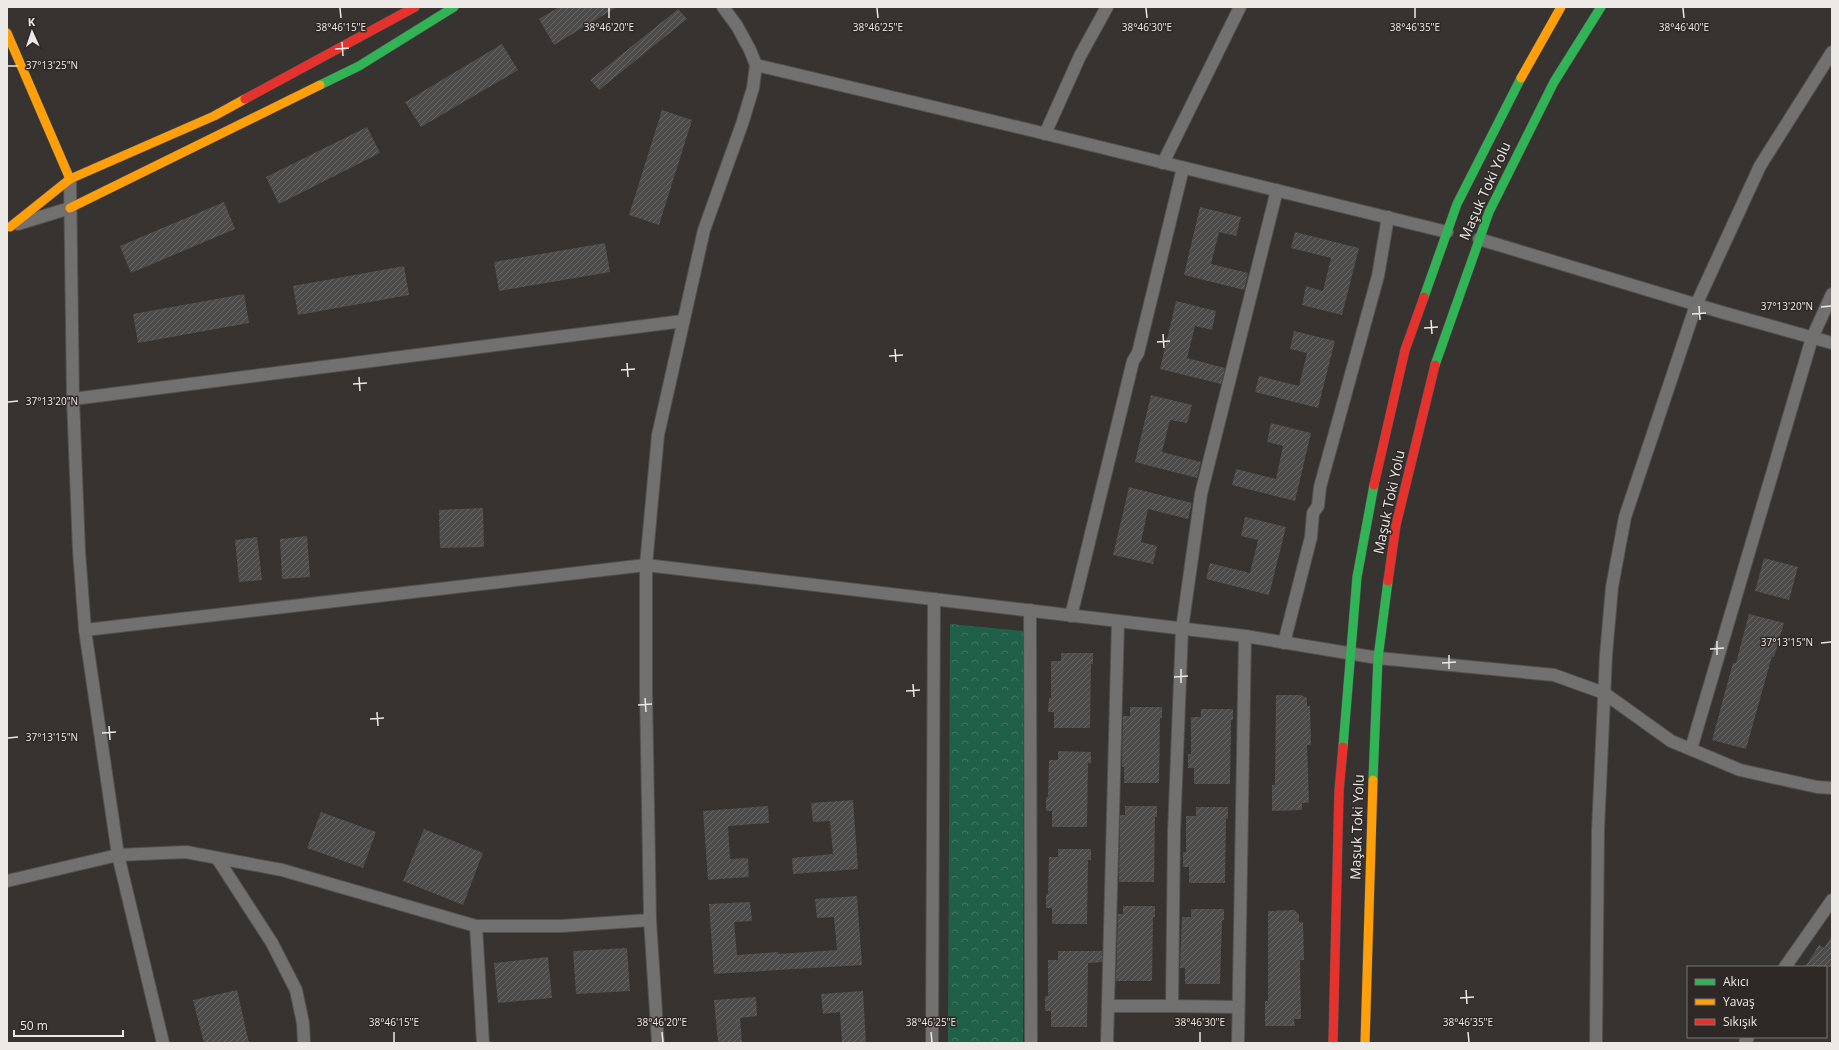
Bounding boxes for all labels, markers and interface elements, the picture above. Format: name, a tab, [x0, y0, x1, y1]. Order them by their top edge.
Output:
north arrow	[12, 12, 52, 52]
text: K	[27, 14, 36, 29]
text: 38°46'15"E	[316, 20, 366, 34]
text: 38°46'20"E	[584, 20, 634, 34]
text: 38°46'25"E	[853, 20, 903, 34]
text: 38°46'30"E	[1122, 20, 1172, 34]
text: 38°46'35"E	[1390, 20, 1440, 34]
text: 38°46'40"E	[1659, 20, 1709, 34]
text: 37°13'25"N	[26, 58, 78, 72]
street label: Maşuk Toki Yolu	[1454, 139, 1515, 243]
text: 37°13'20"N	[1761, 299, 1813, 313]
text: 37°13'20"N	[26, 394, 78, 408]
street label: Maşuk Toki Yolu	[1368, 448, 1409, 556]
text: 37°13'15"N	[1761, 635, 1813, 649]
text: 37°13'15"N	[26, 730, 78, 744]
street label: Maşuk Toki Yolu	[1345, 774, 1368, 880]
legend	[1687, 966, 1827, 1038]
text: Akıcı	[1723, 973, 1749, 990]
text: Yavaş	[1723, 993, 1755, 1010]
scale bar	[14, 1012, 123, 1038]
text: Sıkışık	[1723, 1013, 1758, 1030]
text: 38°46'15"E	[369, 1015, 419, 1029]
text: 38°46'20"E	[637, 1015, 687, 1029]
text: 38°46'25"E	[906, 1015, 956, 1029]
text: 38°46'30"E	[1175, 1015, 1225, 1029]
text: 38°46'35"E	[1443, 1015, 1493, 1029]
text: 50 m	[20, 1017, 48, 1034]

